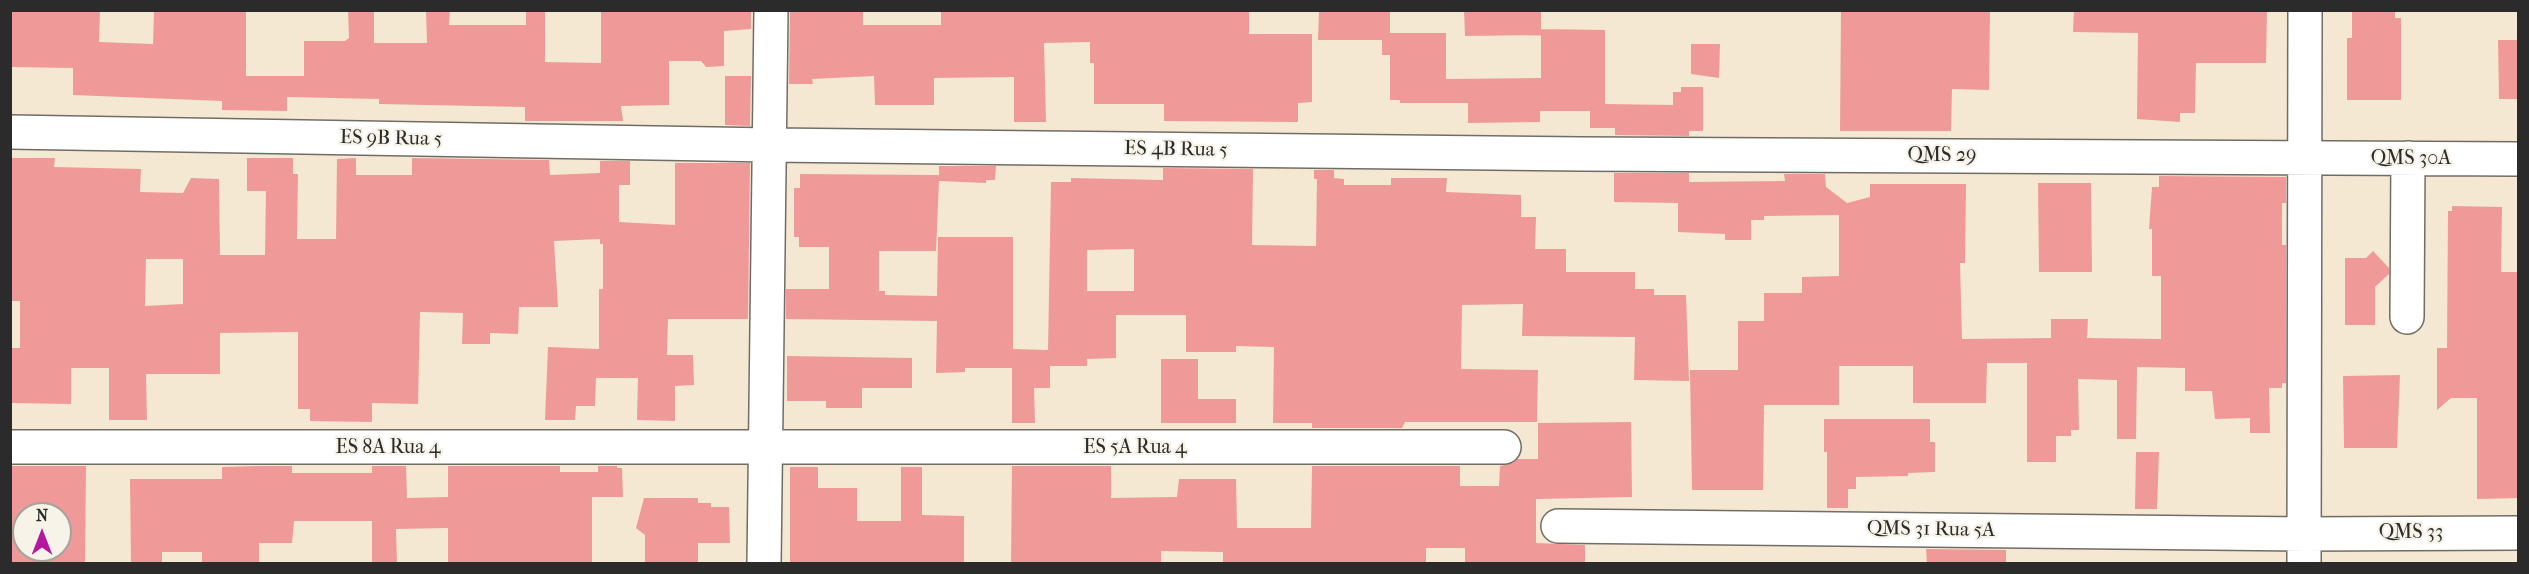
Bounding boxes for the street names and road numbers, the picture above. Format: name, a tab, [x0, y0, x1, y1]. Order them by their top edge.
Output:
street label: ES 9B Rua 5	[340, 126, 442, 152]
street label: ES 4B Rua 5	[1124, 137, 1228, 163]
street label: QMS 29	[1908, 144, 1976, 168]
street label: QMS 30A	[2371, 147, 2451, 171]
street label: ES 8A Rua 4	[336, 436, 440, 460]
street label: ES 5A Rua 4	[1083, 436, 1187, 460]
street label: QMS 31 Rua 5A	[1867, 517, 1995, 543]
street label: QMS 33	[2379, 521, 2443, 545]

